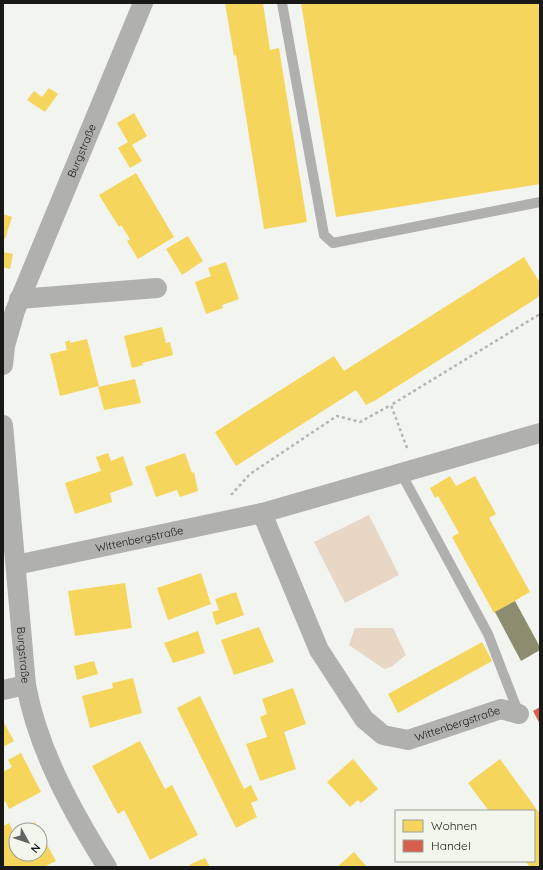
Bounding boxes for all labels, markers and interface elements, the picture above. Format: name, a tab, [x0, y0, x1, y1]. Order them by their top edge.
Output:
street label: Burgstraße	[64, 122, 99, 180]
street label: Wittenbergstraße	[94, 523, 184, 555]
street label: Burgstraße	[14, 626, 33, 684]
street label: Wittenbergstraße	[413, 703, 502, 744]
legend	[395, 810, 535, 862]
text: Wohnen	[431, 818, 477, 833]
north arrow	[8, 822, 48, 862]
text: Handel	[431, 838, 471, 853]
text: N	[28, 841, 44, 856]

